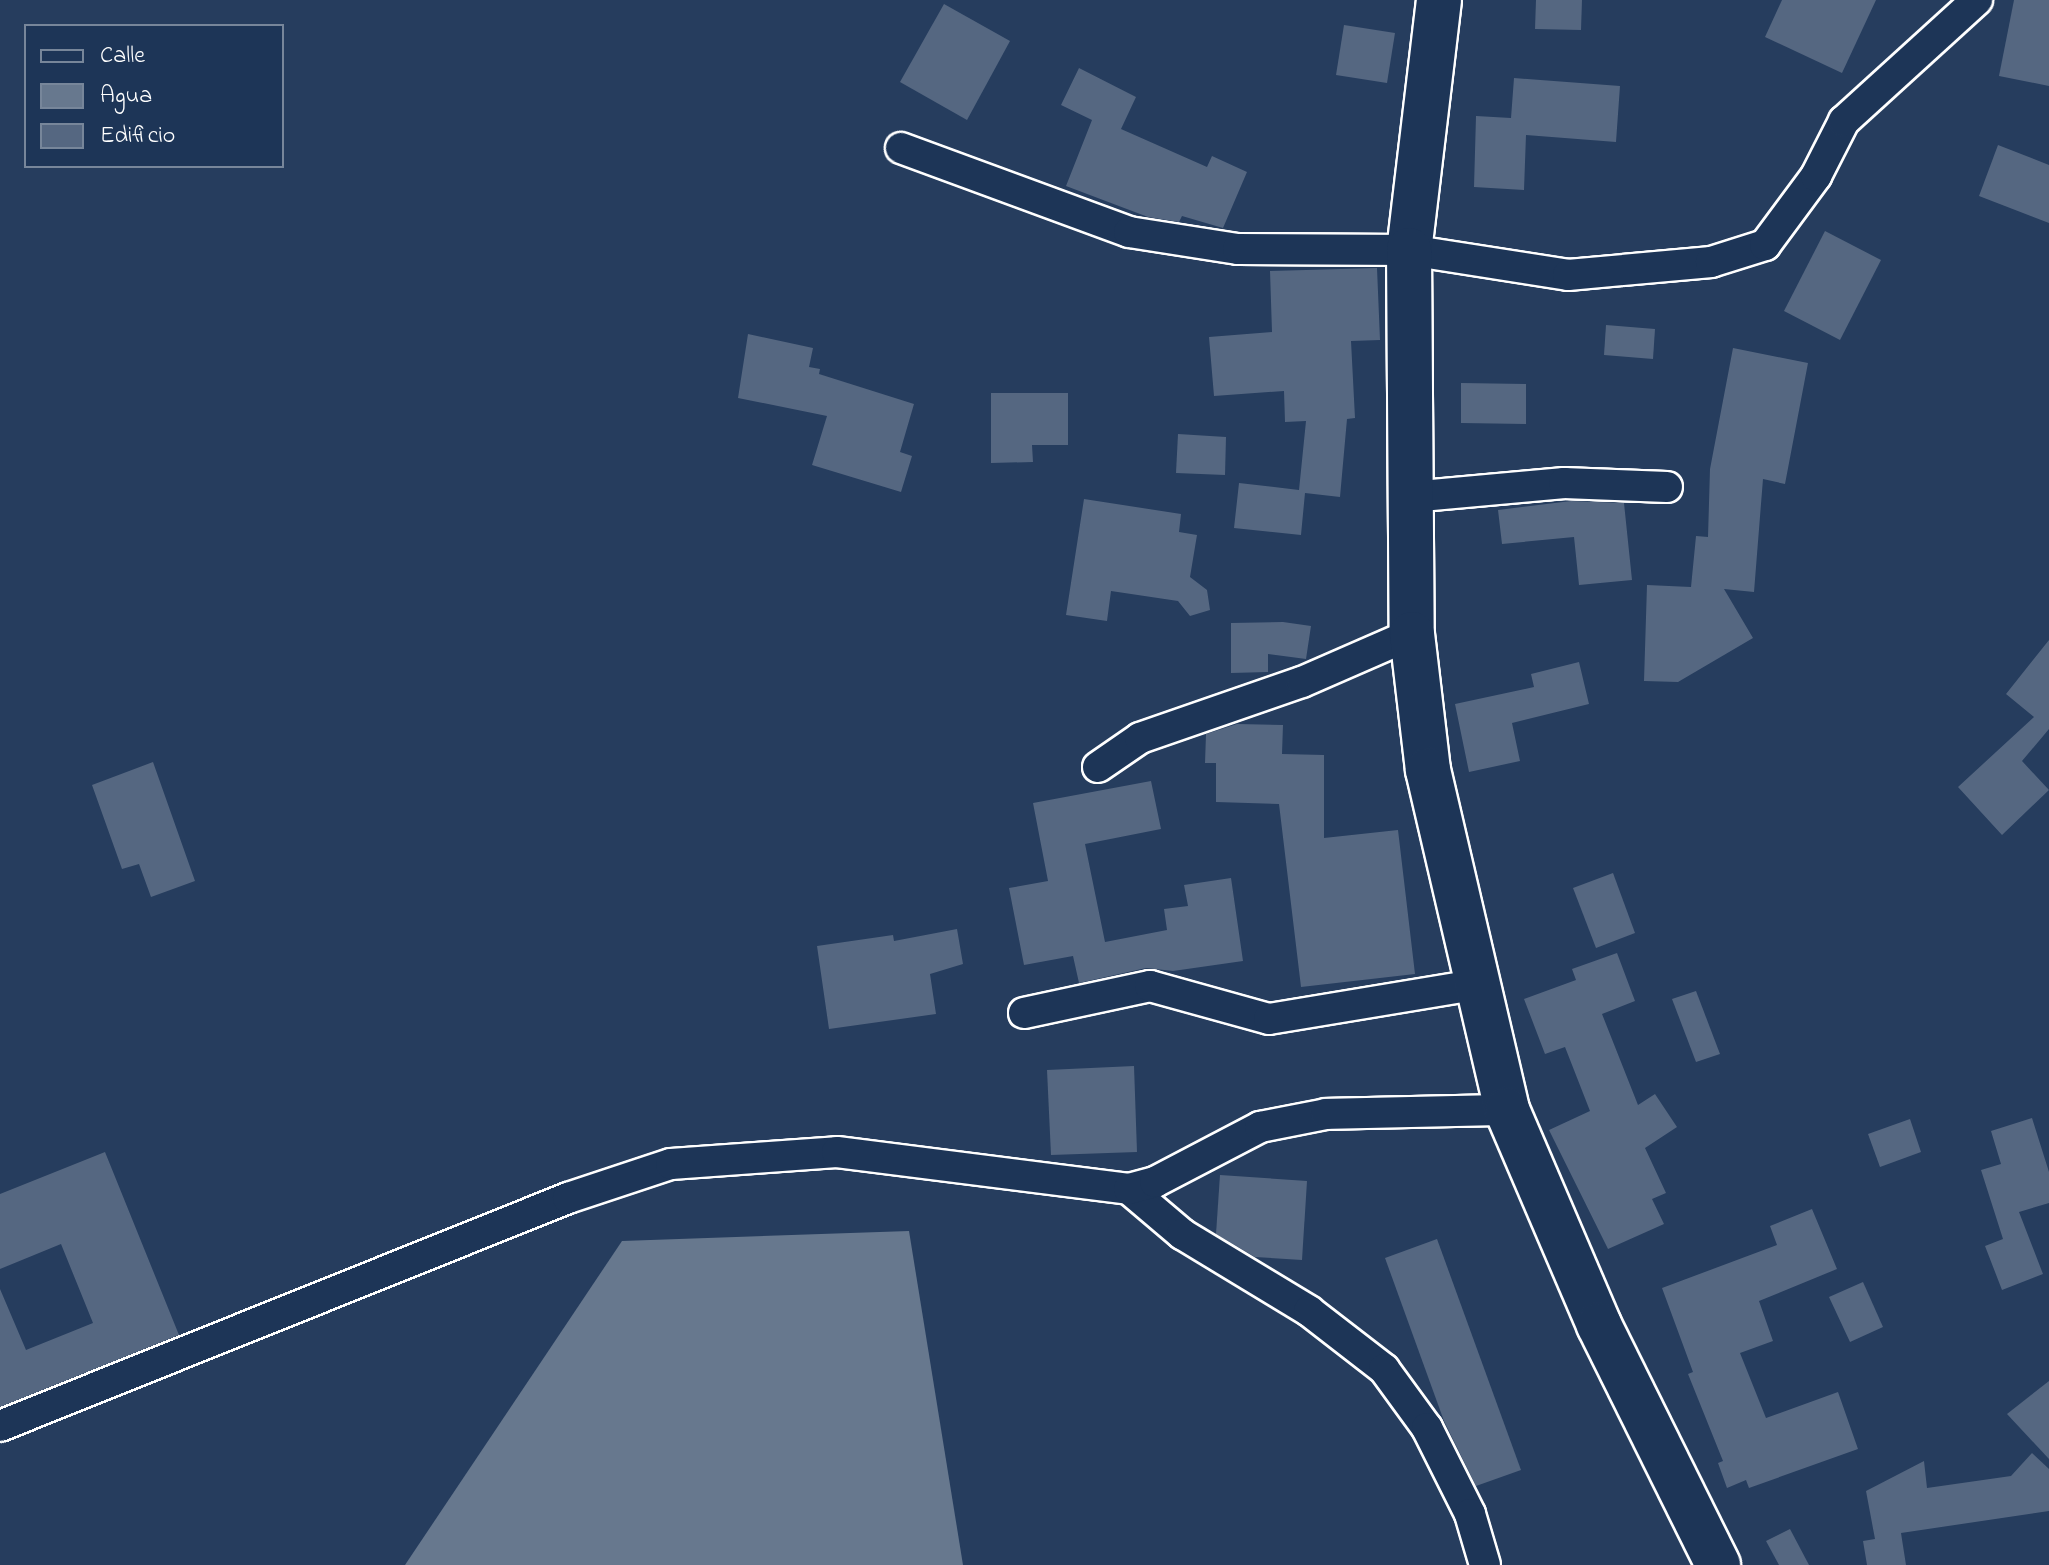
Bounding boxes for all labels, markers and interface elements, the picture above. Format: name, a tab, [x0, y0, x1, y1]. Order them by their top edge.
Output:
legend	[24, 24, 284, 168]
text: Calle	[100, 39, 145, 74]
text: Agua	[100, 79, 152, 114]
text: Edificio	[100, 119, 175, 154]

